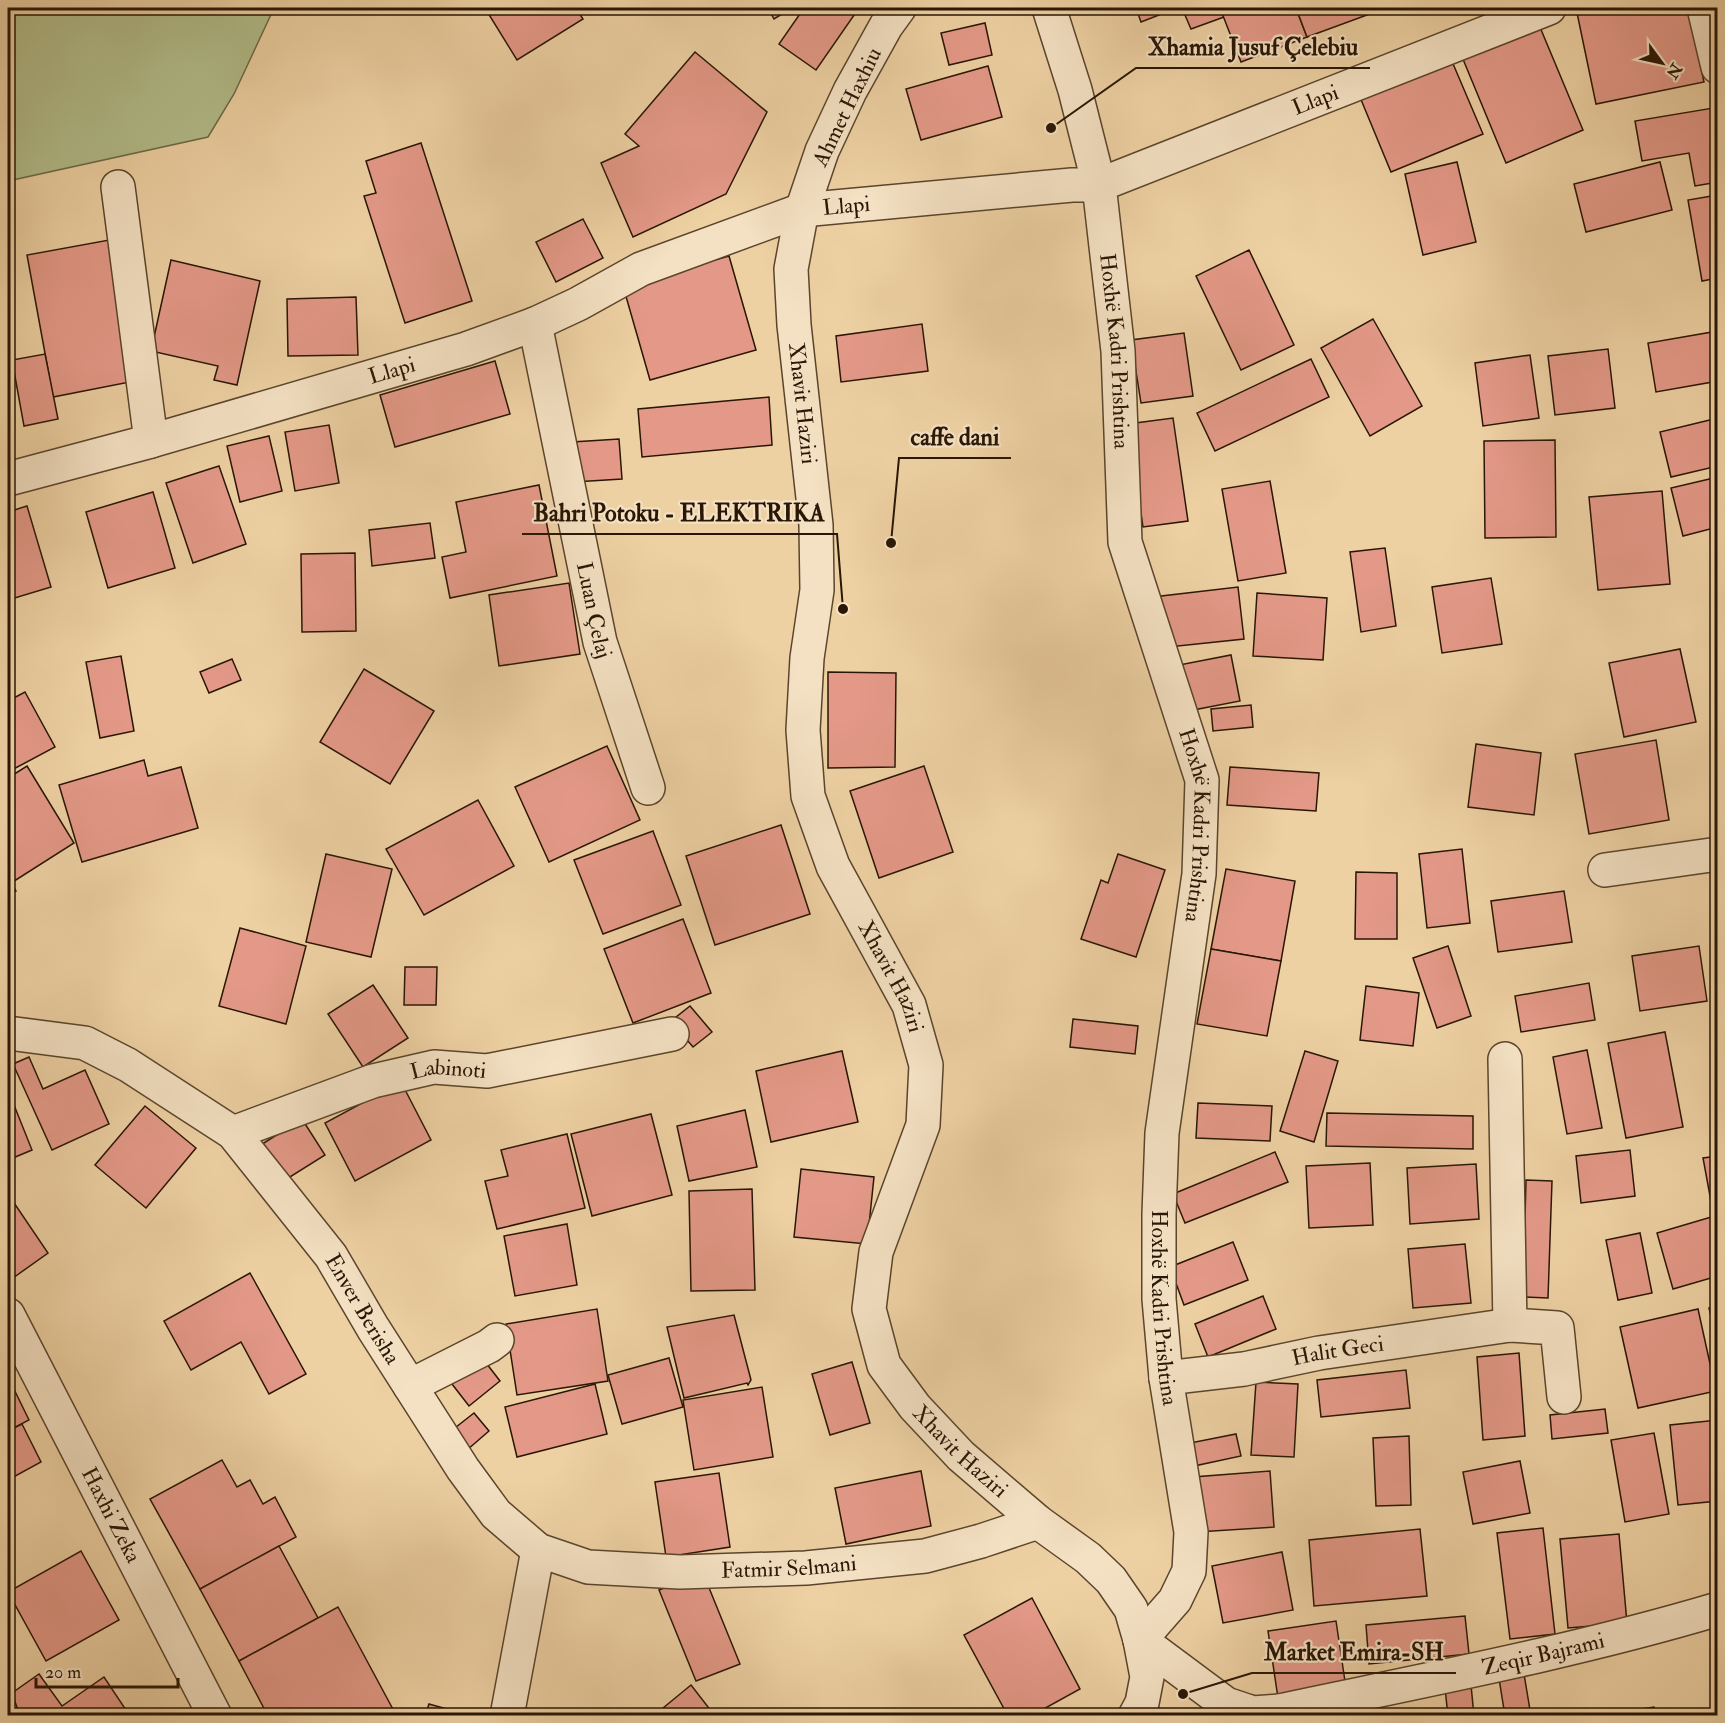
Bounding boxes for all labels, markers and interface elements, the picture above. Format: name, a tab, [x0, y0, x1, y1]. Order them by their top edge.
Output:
callout: Xhamia Jusuf Çelebiu	[1136, 26, 1370, 68]
text: Xhamia Jusuf Çelebiu	[1148, 32, 1359, 63]
north arrow	[1632, 33, 1692, 93]
street label: Ahmet Haxhiu	[806, 43, 888, 172]
text: N	[1661, 58, 1687, 83]
street label: Llapi	[1288, 78, 1343, 122]
street label: Llapi	[821, 190, 871, 222]
street label: Hoxhë Kadri Prishtina	[1093, 252, 1136, 450]
street label: Xhavit Haziri	[782, 341, 823, 466]
street label: Llapi	[365, 350, 419, 391]
callout: caffe dani	[899, 416, 1011, 458]
text: caffe dani	[911, 422, 1000, 453]
callout: Bahri Potoku - ELEKTRIKA	[522, 492, 837, 534]
text: Bahri Potoku - ELEKTRIKA	[533, 498, 826, 529]
street label: Luan Çelaj	[570, 560, 618, 662]
street label: Hoxhë Kadri Prishtina	[1172, 725, 1216, 925]
street label: Xhavit Haziri	[852, 916, 930, 1036]
street label: Labinoti	[407, 1053, 487, 1086]
street label: Hoxhë Kadri Prishtina	[1145, 1210, 1184, 1409]
street label: Enver Berisha	[319, 1249, 407, 1370]
street label: Halit Geci	[1289, 1330, 1386, 1372]
street label: Xhavit Haziri	[906, 1399, 1014, 1504]
street label: Haxhi Zeka	[75, 1462, 148, 1568]
street label: Fatmir Selmani	[721, 1549, 858, 1585]
street label: Zeqir Bajrami	[1479, 1626, 1607, 1682]
callout: Market Emira-SH	[1252, 1631, 1456, 1673]
text: Market Emira-SH	[1263, 1637, 1444, 1668]
scale bar	[36, 1651, 178, 1689]
text: 20 m	[45, 1661, 81, 1684]

